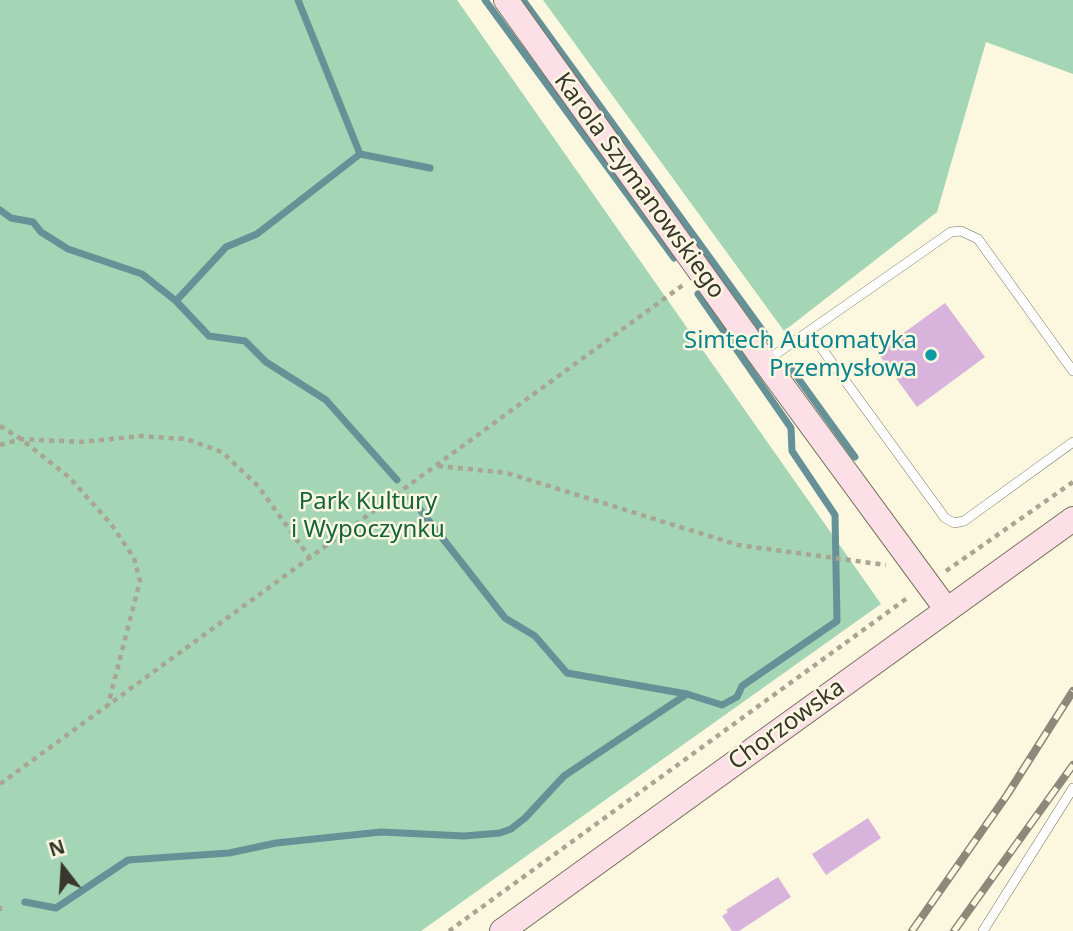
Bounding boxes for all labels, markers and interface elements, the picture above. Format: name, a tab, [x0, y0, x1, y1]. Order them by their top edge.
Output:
street label: Karola Szymanowskiego	[547, 68, 731, 304]
place label: Simtech Automatyka Przemysłowa	[684, 327, 917, 383]
marker: Simtech Automatyka Przemysłowa	[923, 347, 939, 363]
park label: Park Kultury i Wypoczynku	[291, 488, 445, 544]
street label: Chorzowska	[723, 673, 851, 777]
north arrow	[28, 833, 98, 903]
text: N	[46, 833, 68, 863]

